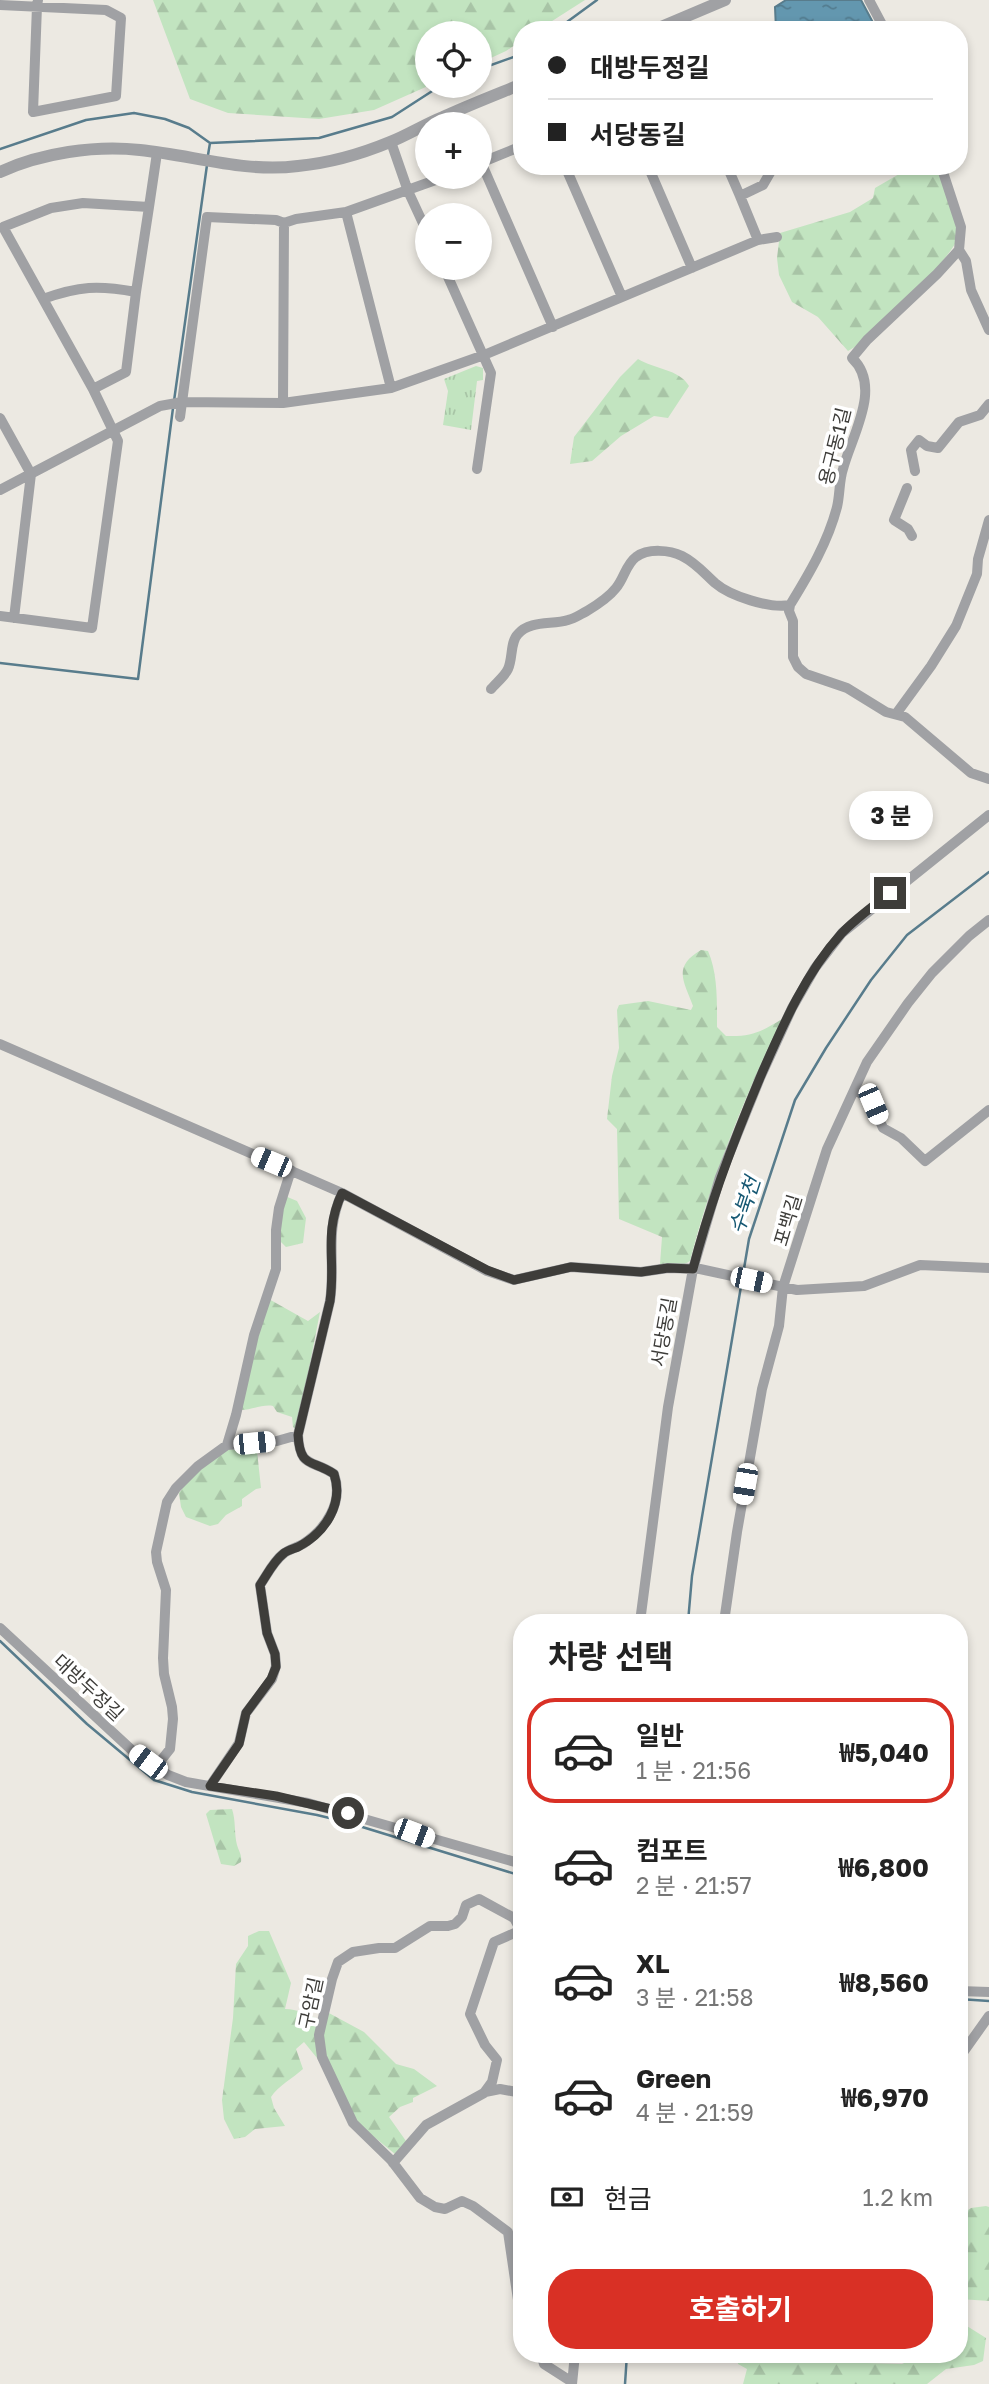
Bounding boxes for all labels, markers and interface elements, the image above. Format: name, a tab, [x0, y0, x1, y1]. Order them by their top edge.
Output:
map controls	[415, 21, 492, 280]
button: locate	[415, 21, 492, 98]
text: 대방두정길	[590, 52, 710, 83]
button: +	[415, 112, 492, 189]
text: 서당동길	[590, 119, 686, 150]
button: −	[415, 203, 492, 280]
street label: 용구동1길	[813, 405, 855, 487]
callout: 3 분	[848, 792, 932, 840]
text: 3 분	[871, 801, 911, 829]
route end	[874, 877, 906, 909]
car	[856, 1081, 891, 1127]
car	[248, 1144, 295, 1180]
water label: 수북천	[723, 1171, 766, 1237]
street label: 포백길	[768, 1192, 806, 1248]
car	[729, 1265, 774, 1295]
street label: 서당동길	[646, 1296, 680, 1368]
car	[233, 1430, 276, 1456]
car	[732, 1461, 759, 1507]
text: 차량 선택	[548, 1637, 674, 1675]
street label: 대방두정길	[49, 1649, 129, 1725]
icon: car	[552, 1719, 615, 1782]
text: 일반	[636, 1720, 684, 1751]
text: ₩5,040	[839, 1737, 929, 1768]
car	[125, 1741, 172, 1783]
text: 1 분 · 21:56	[636, 1756, 751, 1784]
route start	[332, 1797, 364, 1829]
car	[391, 1816, 438, 1850]
icon: car	[552, 1834, 615, 1897]
text: 컴포트	[636, 1835, 708, 1866]
text: ₩6,800	[838, 1852, 929, 1883]
text: 2 분 · 21:57	[636, 1871, 752, 1899]
text: XL	[636, 1948, 670, 1979]
icon: car	[552, 1949, 615, 2012]
text: ₩8,560	[839, 1967, 929, 1998]
street label: 구암길	[293, 1975, 327, 2031]
text: 3 분 · 21:58	[636, 1983, 754, 2011]
text: Green	[636, 2063, 711, 2094]
icon: car	[552, 2064, 615, 2127]
text: ₩6,970	[841, 2082, 929, 2113]
text: 4 분 · 21:59	[636, 2098, 754, 2126]
icon: cash	[548, 2178, 586, 2216]
text: 현금	[604, 2183, 652, 2214]
text: 1.2 km	[863, 2183, 933, 2211]
button: 호출하기	[548, 2269, 933, 2349]

